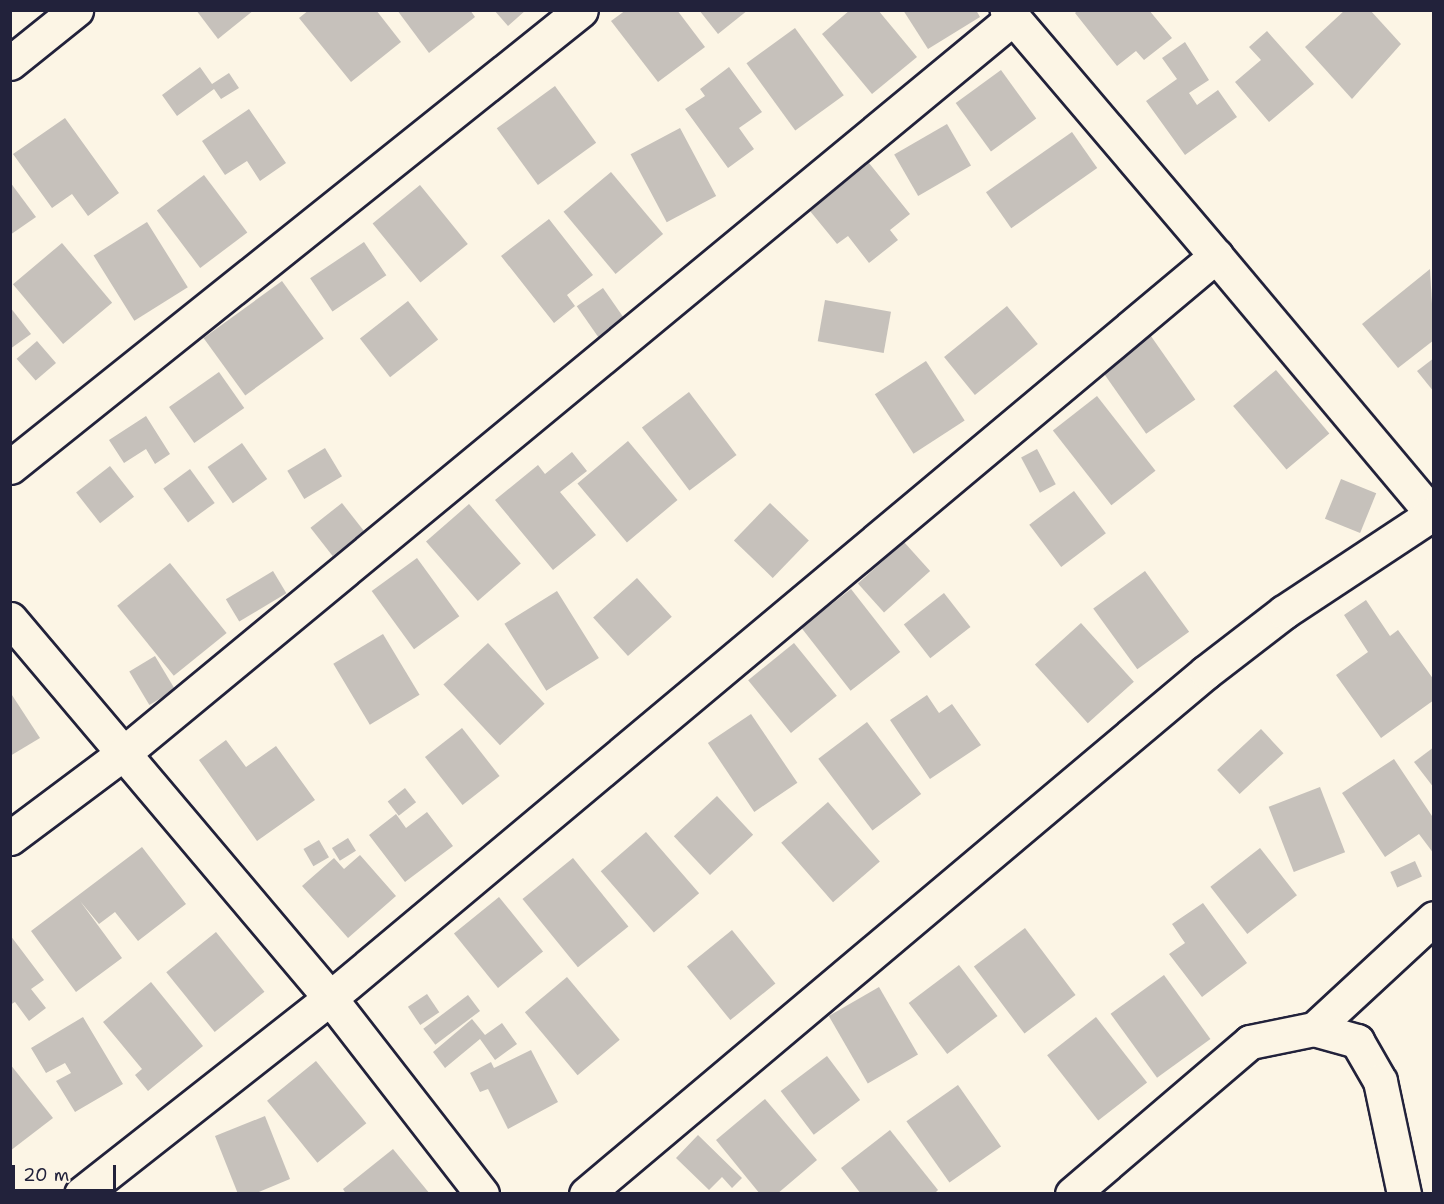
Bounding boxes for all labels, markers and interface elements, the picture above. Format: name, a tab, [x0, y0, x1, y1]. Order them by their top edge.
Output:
scale bar	[15, 1153, 118, 1191]
text: 20 m	[23, 1163, 69, 1187]

